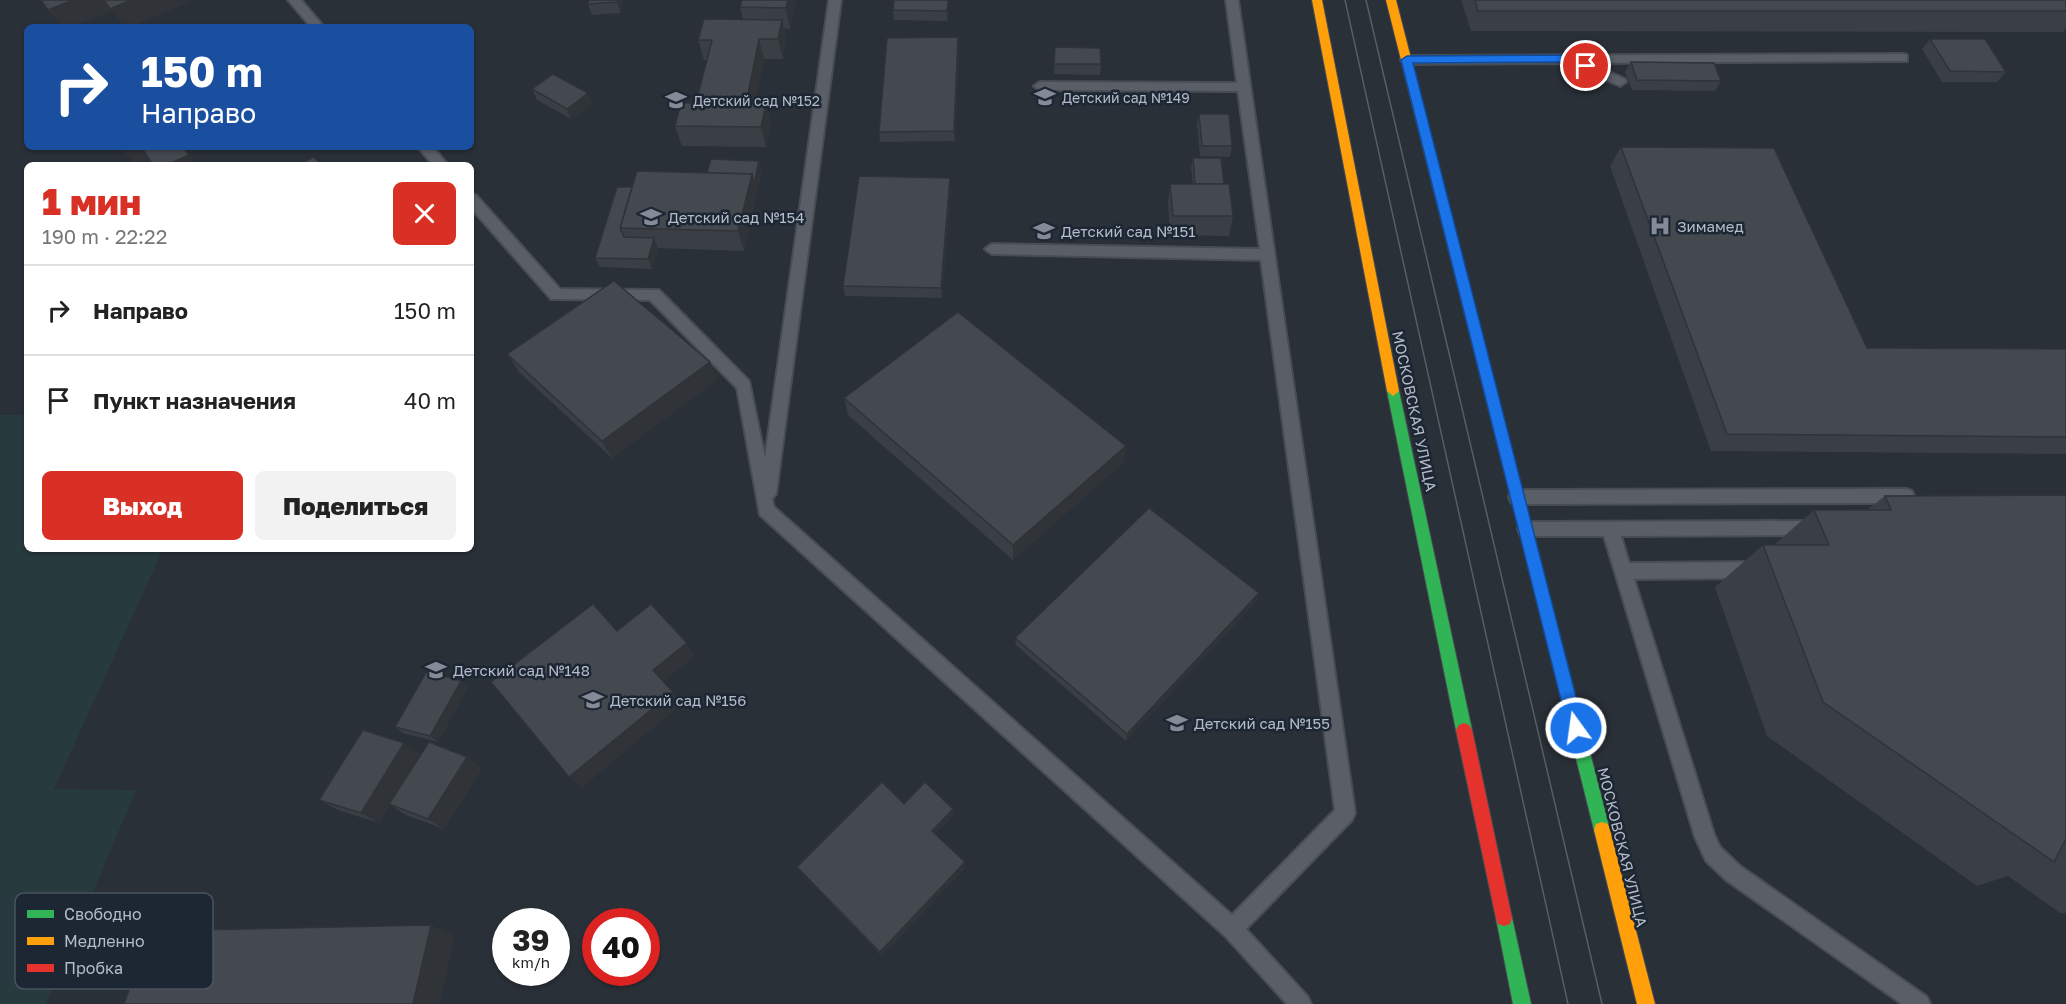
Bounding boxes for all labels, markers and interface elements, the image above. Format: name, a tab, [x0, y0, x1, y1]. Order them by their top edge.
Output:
pin	[1560, 40, 1611, 91]
text: 150 m	[141, 46, 263, 96]
icon: right	[42, 48, 120, 126]
icon: arrive	[1569, 49, 1602, 82]
school or university icon: Детский сад №149	[1033, 85, 1057, 109]
school or university icon: Детский сад №152	[664, 88, 688, 112]
place label: Детский сад №149	[1062, 89, 1190, 106]
place label: Детский сад №152	[693, 92, 820, 109]
text: Направо	[141, 97, 256, 129]
text: 1 мин	[42, 180, 141, 223]
button: close	[393, 182, 456, 245]
school or university icon: Детский сад №154	[639, 205, 663, 229]
place label: Детский сад №154	[668, 208, 804, 226]
hospital icon: Зимамед	[1648, 214, 1672, 238]
place label: Зимамед	[1677, 217, 1743, 235]
school or university icon: Детский сад №151	[1032, 219, 1056, 243]
place label: Детский сад №151	[1061, 222, 1196, 240]
text: 190 m · 22:22	[42, 224, 167, 248]
icon: right	[42, 294, 75, 327]
text: Направо	[93, 297, 188, 324]
text: 150 m	[394, 297, 456, 324]
street label: МОСКОВСКАЯ УЛИЦА	[1389, 329, 1441, 493]
icon: arrive	[42, 384, 75, 417]
text: Пункт назначения	[93, 387, 296, 414]
text: 40 m	[404, 387, 456, 414]
button: Выход	[42, 471, 243, 540]
button: Поделиться	[255, 471, 456, 540]
school or university icon: Детский сад №148	[424, 658, 448, 682]
place label: Детский сад №148	[453, 661, 590, 679]
school or university icon: Детский сад №156	[581, 688, 605, 712]
place label: Детский сад №156	[610, 691, 746, 709]
position arrow	[1544, 696, 1608, 760]
school or university icon: Детский сад №155	[1165, 711, 1189, 735]
place label: Детский сад №155	[1194, 714, 1330, 732]
street label: МОСКОВСКАЯ УЛИЦА	[1594, 765, 1652, 929]
legend	[15, 893, 213, 989]
text: Свободно	[64, 904, 142, 924]
speed limit sign: 40	[582, 908, 660, 986]
text: 39	[512, 922, 550, 958]
text: Медленно	[64, 931, 145, 951]
text: km/h	[512, 953, 550, 971]
text: Пробка	[64, 958, 123, 978]

